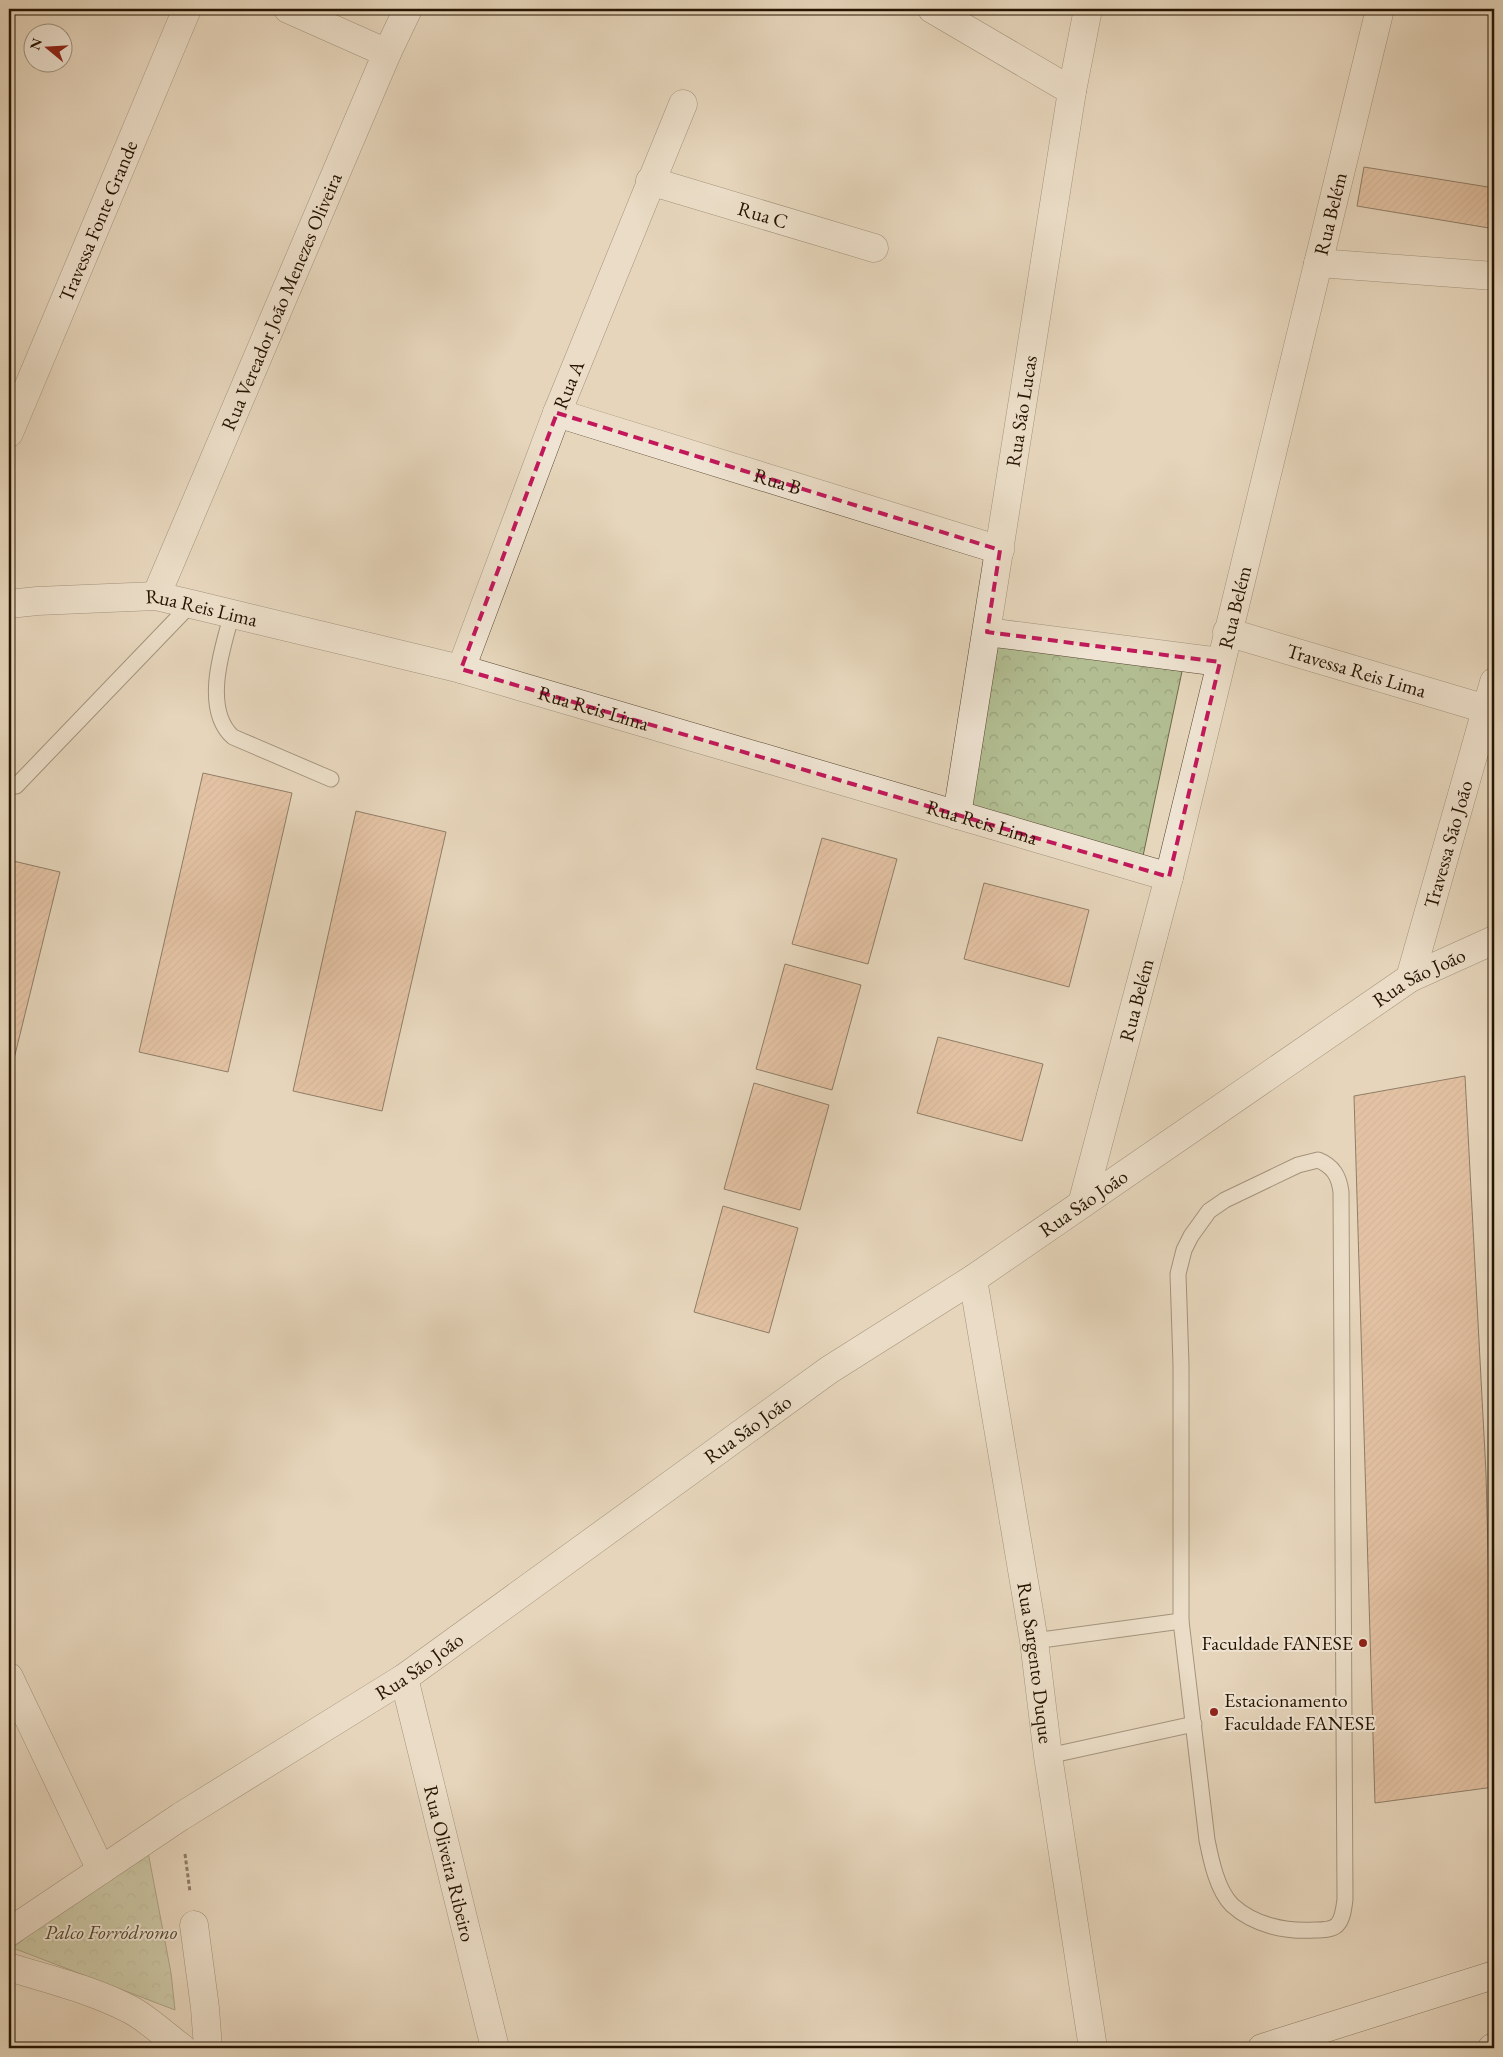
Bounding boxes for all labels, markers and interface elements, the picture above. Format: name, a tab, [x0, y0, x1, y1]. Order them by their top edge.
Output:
north arrow	[22, 22, 72, 72]
text: N	[25, 35, 46, 52]
street label: Travessa Fonte Grande	[53, 136, 144, 306]
street label: Rua Vereador João Menezes Oliveira	[215, 169, 348, 434]
street label: Rua Belém	[1308, 169, 1353, 258]
street label: Rua C	[735, 195, 791, 235]
street label: Rua São Lucas	[999, 353, 1043, 469]
street label: Rua A	[547, 356, 590, 413]
street label: Rua B	[751, 462, 805, 501]
street label: Rua Belém	[1212, 563, 1257, 651]
street label: Rua Reis Lima	[145, 583, 260, 633]
street label: Travessa Reis Lima	[1284, 637, 1429, 703]
street label: Rua Reis Lima	[535, 679, 652, 737]
street label: Travessa São João	[1417, 777, 1479, 911]
street label: Rua Reis Lima	[924, 793, 1041, 851]
street label: Rua São João	[1368, 942, 1470, 1013]
street label: Rua Belém	[1113, 955, 1160, 1044]
street label: Rua São João	[1034, 1163, 1133, 1243]
street label: Rua São João	[699, 1388, 797, 1470]
street label: Rua Sargento Duque	[1011, 1580, 1059, 1745]
street label: Rua São João	[370, 1626, 469, 1706]
place label: Faculdade FANESE	[1202, 1630, 1353, 1656]
marker: Faculdade FANESE	[1357, 1637, 1369, 1649]
place label: Estacionamento Faculdade FANESE	[1224, 1687, 1375, 1736]
marker: Estacionamento Faculdade FANESE	[1208, 1706, 1220, 1718]
street label: Rua Oliveira Ribeiro	[418, 1783, 481, 1944]
park label: Palco Forródromo	[45, 1919, 178, 1945]

